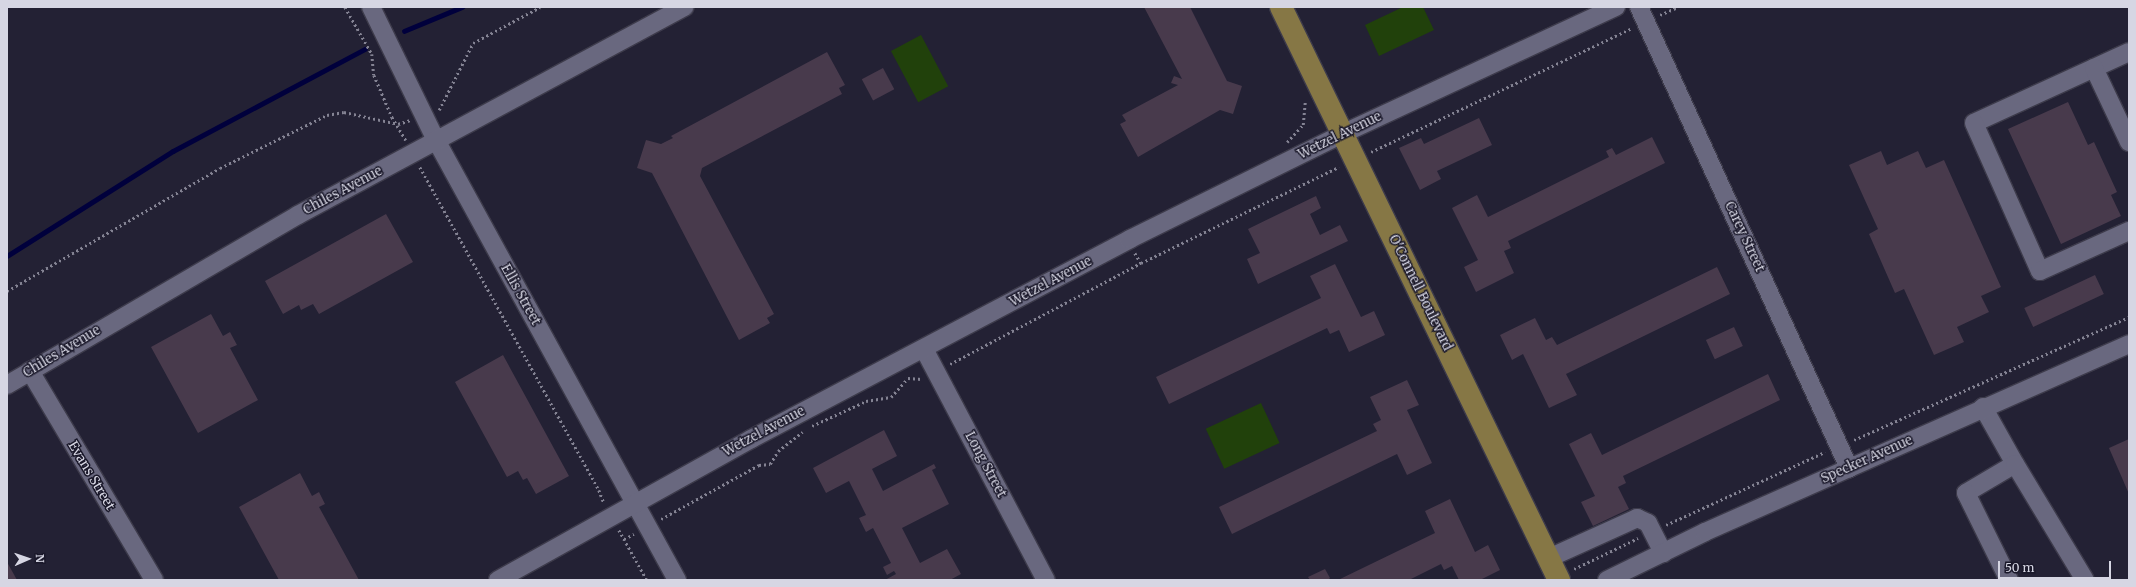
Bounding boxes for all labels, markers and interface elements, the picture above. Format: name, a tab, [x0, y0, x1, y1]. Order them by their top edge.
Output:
street label: Wetzel Avenue	[1296, 109, 1384, 163]
street label: Chiles Avenue	[301, 164, 385, 218]
street label: Carey Street	[1721, 199, 1767, 275]
street label: O'Connell Boulevard	[1385, 233, 1455, 353]
street label: Wetzel Avenue	[1007, 254, 1095, 310]
street label: Ellis Street	[497, 262, 543, 328]
street label: Chiles Avenue	[21, 323, 103, 381]
street label: Wetzel Avenue	[720, 404, 808, 460]
street label: Long Street	[961, 429, 1009, 501]
street label: Specker Avenue	[1819, 433, 1915, 487]
street label: Evans Street	[64, 439, 118, 513]
north arrow	[8, 539, 48, 579]
scale bar	[2000, 553, 2113, 579]
text: N	[33, 554, 47, 563]
text: 50 m	[2005, 560, 2034, 575]

